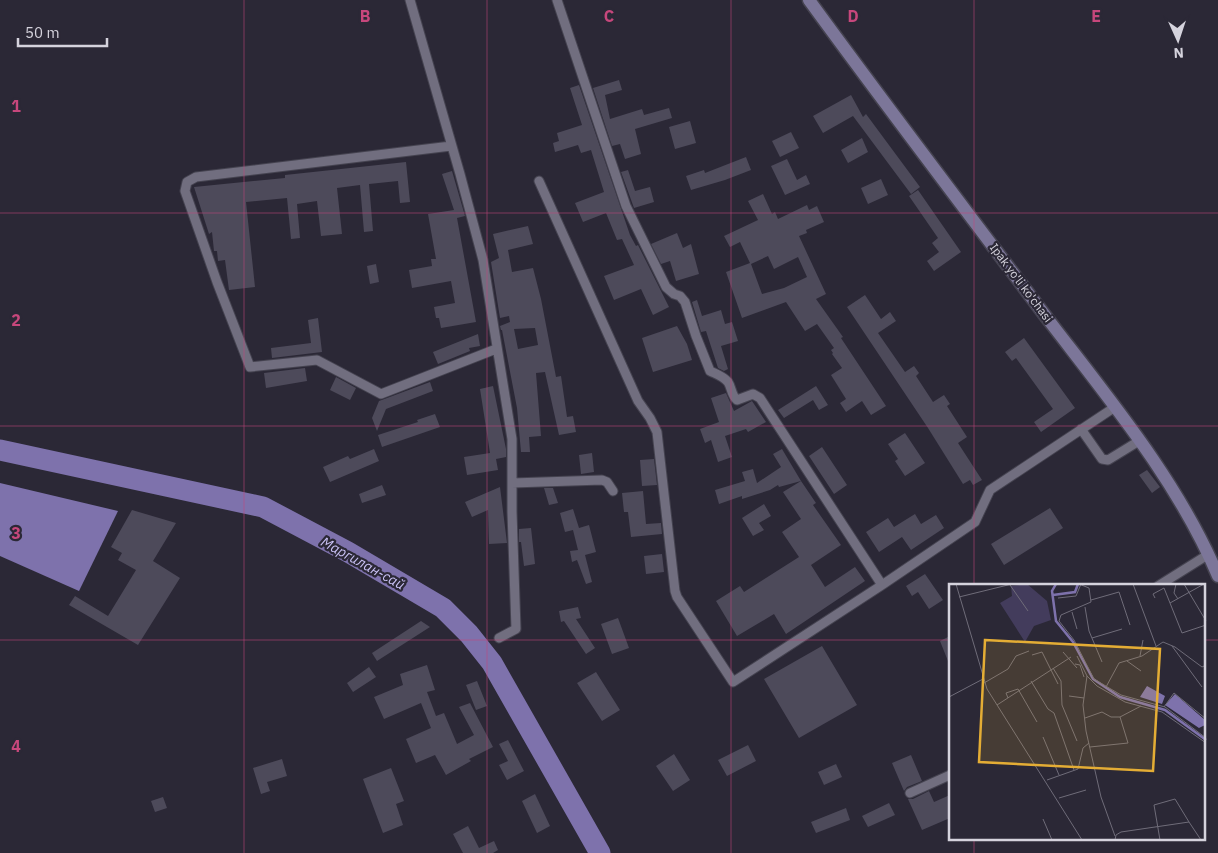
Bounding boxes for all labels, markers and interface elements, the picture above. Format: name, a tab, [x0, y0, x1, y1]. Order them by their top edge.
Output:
text: B	[360, 6, 371, 26]
text: C	[604, 6, 614, 26]
text: D	[847, 6, 859, 26]
text: E	[1091, 6, 1101, 26]
scale bar	[18, 15, 106, 47]
north arrow	[1153, 15, 1203, 65]
text: 50 m	[25, 23, 60, 42]
text: N	[1173, 44, 1184, 62]
text: 1	[11, 96, 21, 116]
street label: Ipak yo'li ko'chasi	[987, 240, 1056, 325]
text: 2	[11, 310, 21, 330]
text: 3	[11, 523, 21, 543]
water label: Маргилан-сай	[318, 533, 408, 594]
inset map	[949, 584, 1206, 840]
text: 4	[11, 736, 21, 756]

